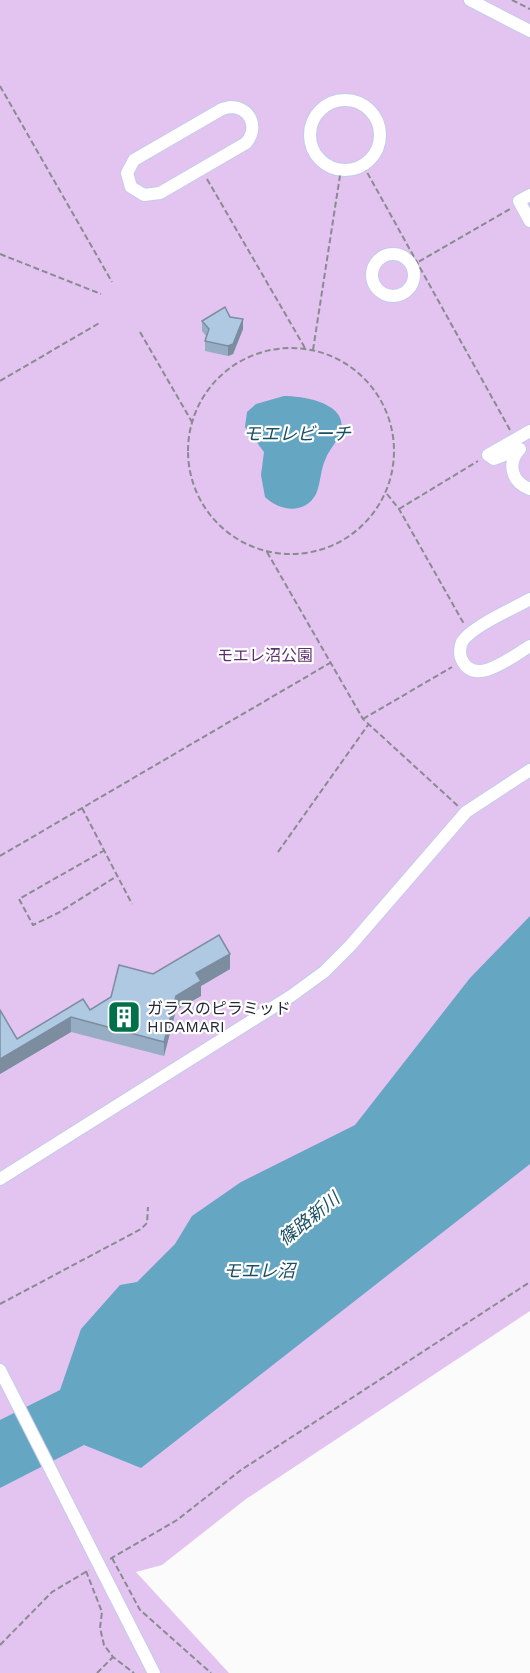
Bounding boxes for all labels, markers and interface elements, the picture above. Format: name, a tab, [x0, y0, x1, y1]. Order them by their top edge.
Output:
water label: モエレビーチ	[243, 423, 352, 444]
park label: モエレ沼公園	[217, 646, 313, 665]
building icon: ガラスのピラミッド HIDAMARI	[106, 999, 142, 1035]
place label: ガラスのピラミッド HIDAMARI	[147, 999, 291, 1036]
water label: 篠路新川	[274, 1187, 345, 1249]
water label: モエレ沼	[223, 1260, 298, 1281]

